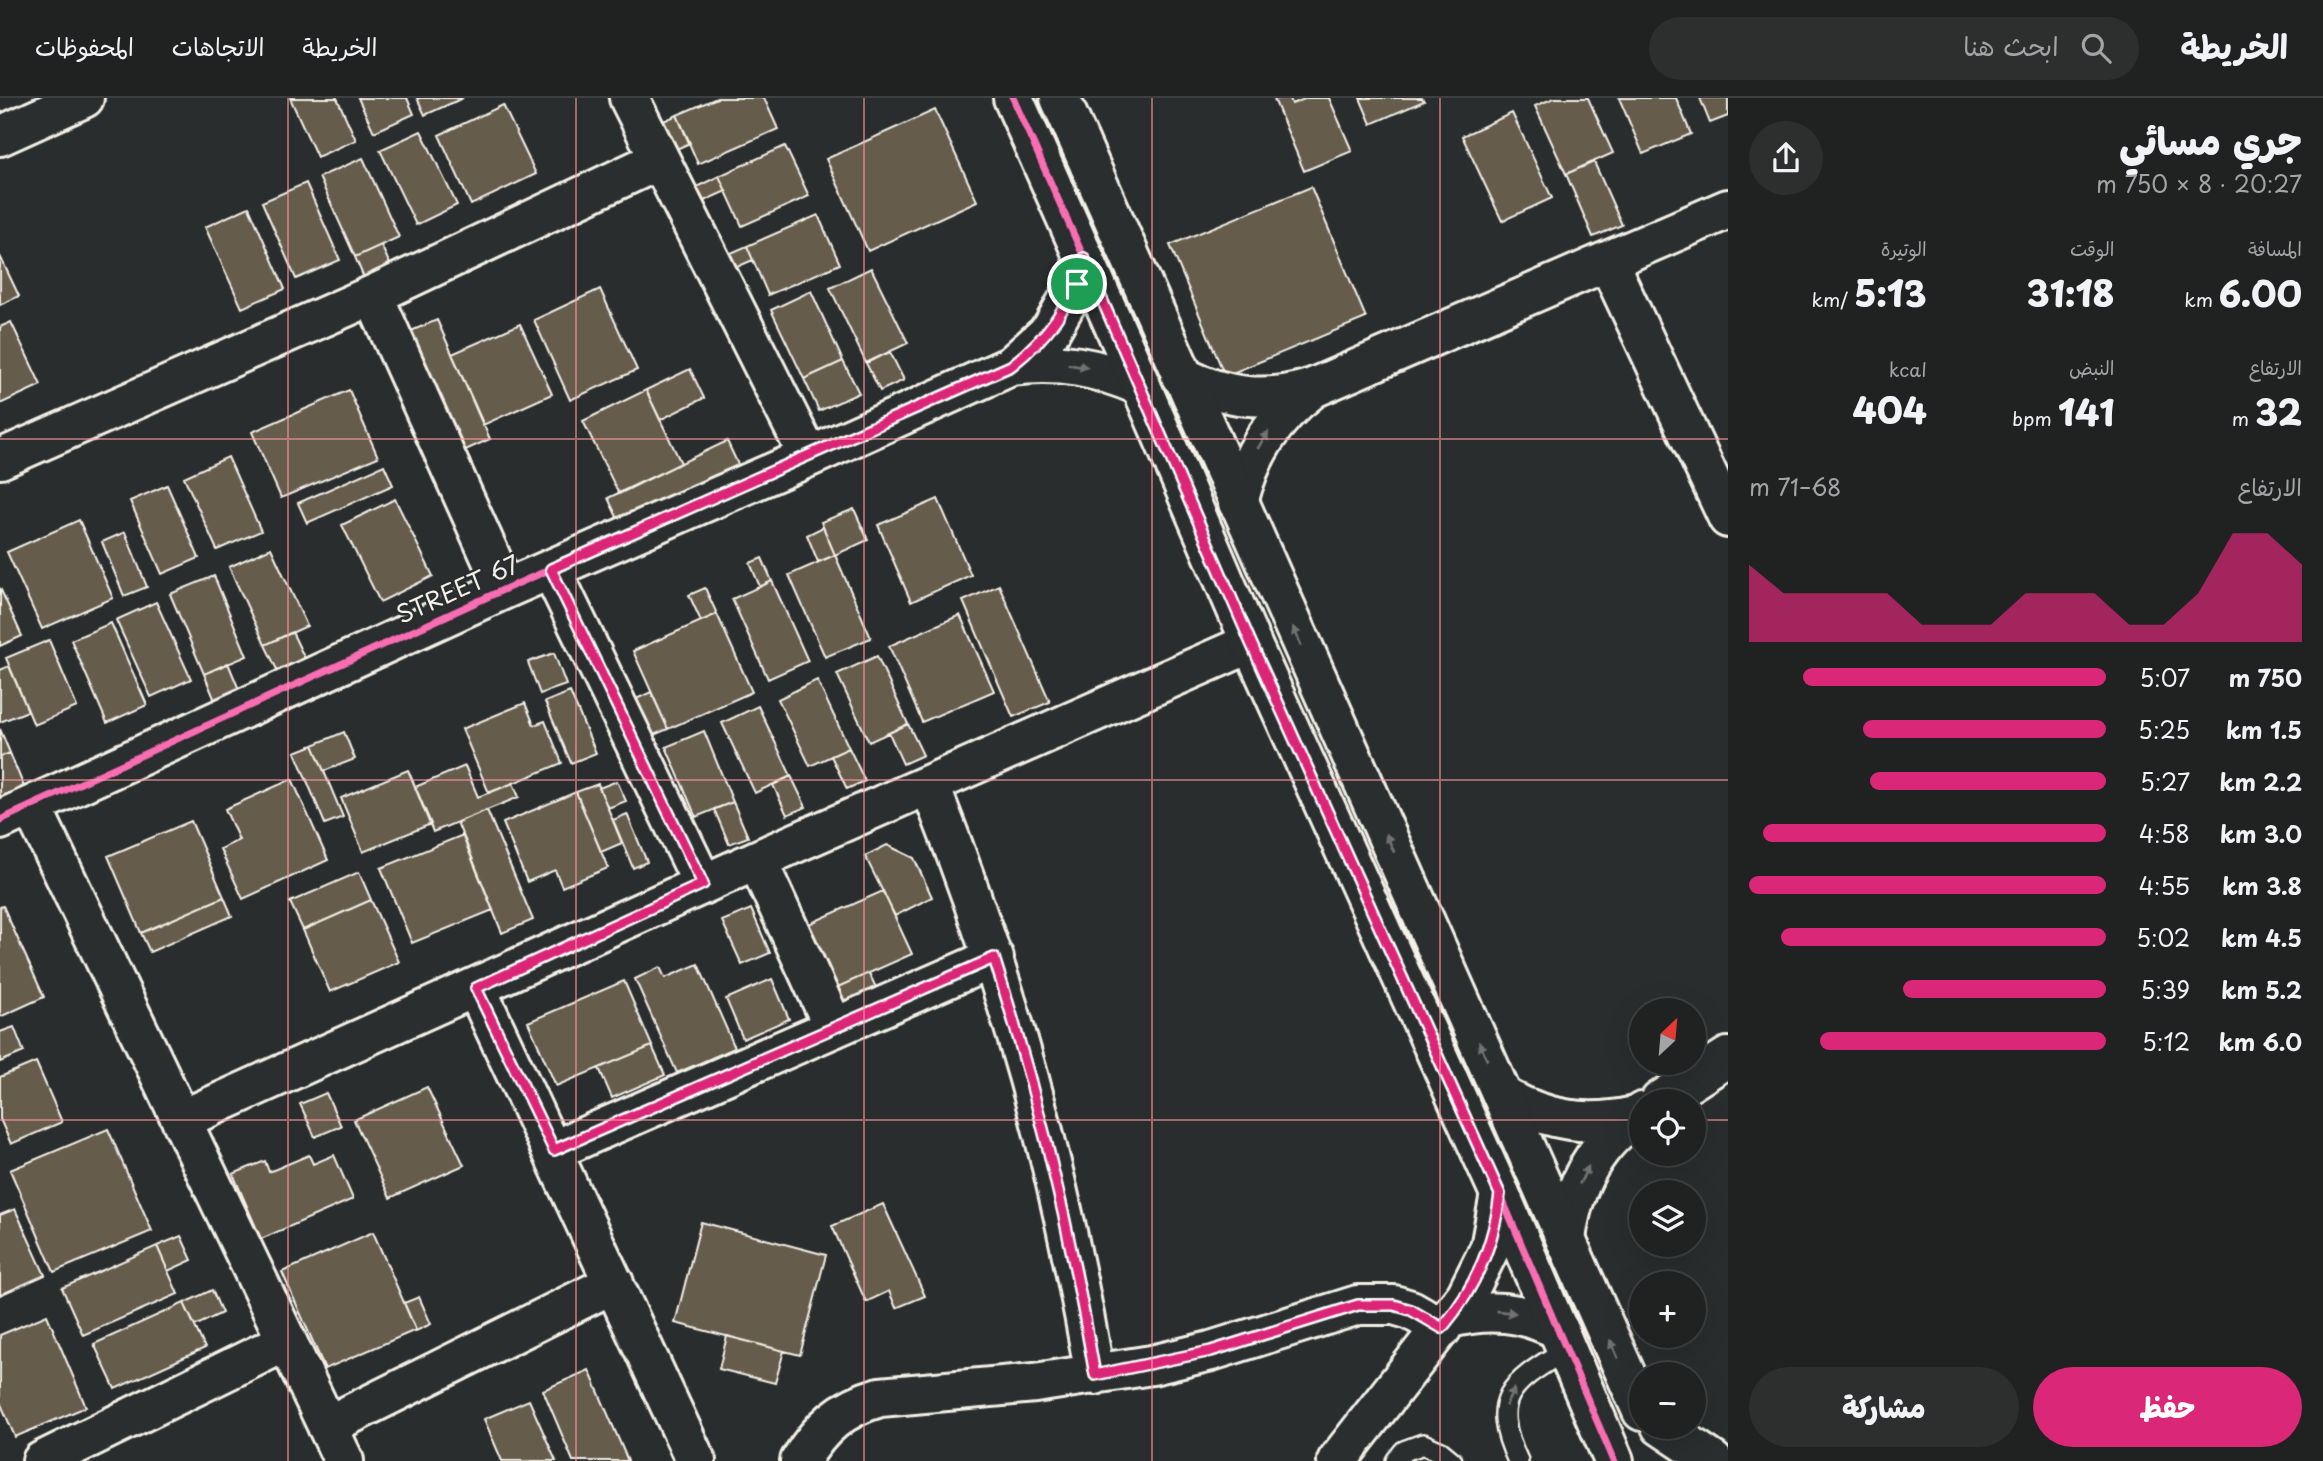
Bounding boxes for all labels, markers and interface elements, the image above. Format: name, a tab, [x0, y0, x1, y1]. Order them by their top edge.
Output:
search box	[1649, 17, 2139, 80]
text: الخريطة	[2181, 20, 2288, 70]
text: ابحث هنا	[1963, 26, 2059, 65]
text: المحفوظات	[35, 28, 134, 64]
text: الاتجاهات	[172, 28, 265, 64]
text: الخريطة	[303, 28, 377, 64]
icon: search	[2077, 29, 2115, 67]
text: جري مسائي	[2119, 111, 2302, 168]
button: share	[1749, 121, 1823, 195]
text: 20:27 · 8 × 750 m	[2096, 166, 2302, 201]
text: الوتيرة	[1881, 234, 1927, 262]
text: الوقت	[2070, 234, 2114, 262]
text: المسافة	[2248, 234, 2302, 262]
pin	[1047, 254, 1107, 314]
icon: arrive	[1058, 265, 1096, 303]
text: 5:13	[1854, 266, 1927, 319]
text: 31:18	[2027, 266, 2114, 319]
text: 6.00	[2219, 266, 2302, 319]
text: /km	[1812, 285, 1854, 313]
text: km	[2184, 285, 2219, 313]
text: النبض	[2069, 353, 2114, 381]
text: الارتفاع	[2249, 353, 2302, 381]
text: kcal	[1889, 355, 1927, 383]
one-way arrow	[1067, 360, 1089, 371]
text: 404	[1853, 383, 1927, 436]
text: 141	[2058, 385, 2114, 438]
text: 32	[2255, 385, 2302, 438]
text: bpm	[2012, 404, 2058, 432]
text: m	[2232, 404, 2255, 432]
one-way arrow	[1256, 431, 1269, 450]
text: 68–71 m	[1749, 469, 1841, 504]
text: الارتفاع	[2238, 469, 2302, 504]
street label: STREET 67	[390, 545, 525, 631]
one-way arrow	[1291, 625, 1302, 646]
text: 5:07	[2139, 660, 2190, 695]
text: 750 m	[2229, 660, 2302, 695]
text: 5:25	[2138, 712, 2190, 747]
text: 1.5 km	[2226, 712, 2302, 747]
text: 5:27	[2140, 764, 2190, 799]
text: 2.2 km	[2219, 764, 2302, 799]
text: 4:58	[2139, 816, 2190, 851]
text: 3.0 km	[2220, 816, 2302, 851]
one-way arrow	[1384, 833, 1396, 853]
text: 4:55	[2139, 868, 2190, 903]
text: 3.8 km	[2222, 868, 2302, 903]
text: 5:02	[2136, 920, 2190, 955]
text: 4.5 km	[2221, 920, 2302, 955]
text: 5:39	[2140, 972, 2190, 1007]
text: 5.2 km	[2221, 972, 2302, 1007]
north arrow	[1629, 998, 1706, 1074]
map controls	[1629, 998, 1706, 1439]
text: 5:12	[2142, 1024, 2190, 1059]
text: 6.0 km	[2219, 1024, 2302, 1059]
one-way arrow	[1477, 1041, 1489, 1061]
button: locate	[1629, 1089, 1706, 1166]
one-way arrow	[1578, 1165, 1589, 1185]
button: layers	[1629, 1180, 1706, 1257]
button: +	[1629, 1271, 1706, 1348]
one-way arrow	[1495, 1307, 1517, 1318]
one-way arrow	[1608, 1339, 1620, 1359]
button: −	[1629, 1362, 1706, 1439]
button: مشاركة	[1749, 1367, 2019, 1447]
button: حفظ	[2033, 1367, 2302, 1447]
one-way arrow	[1504, 1387, 1516, 1407]

